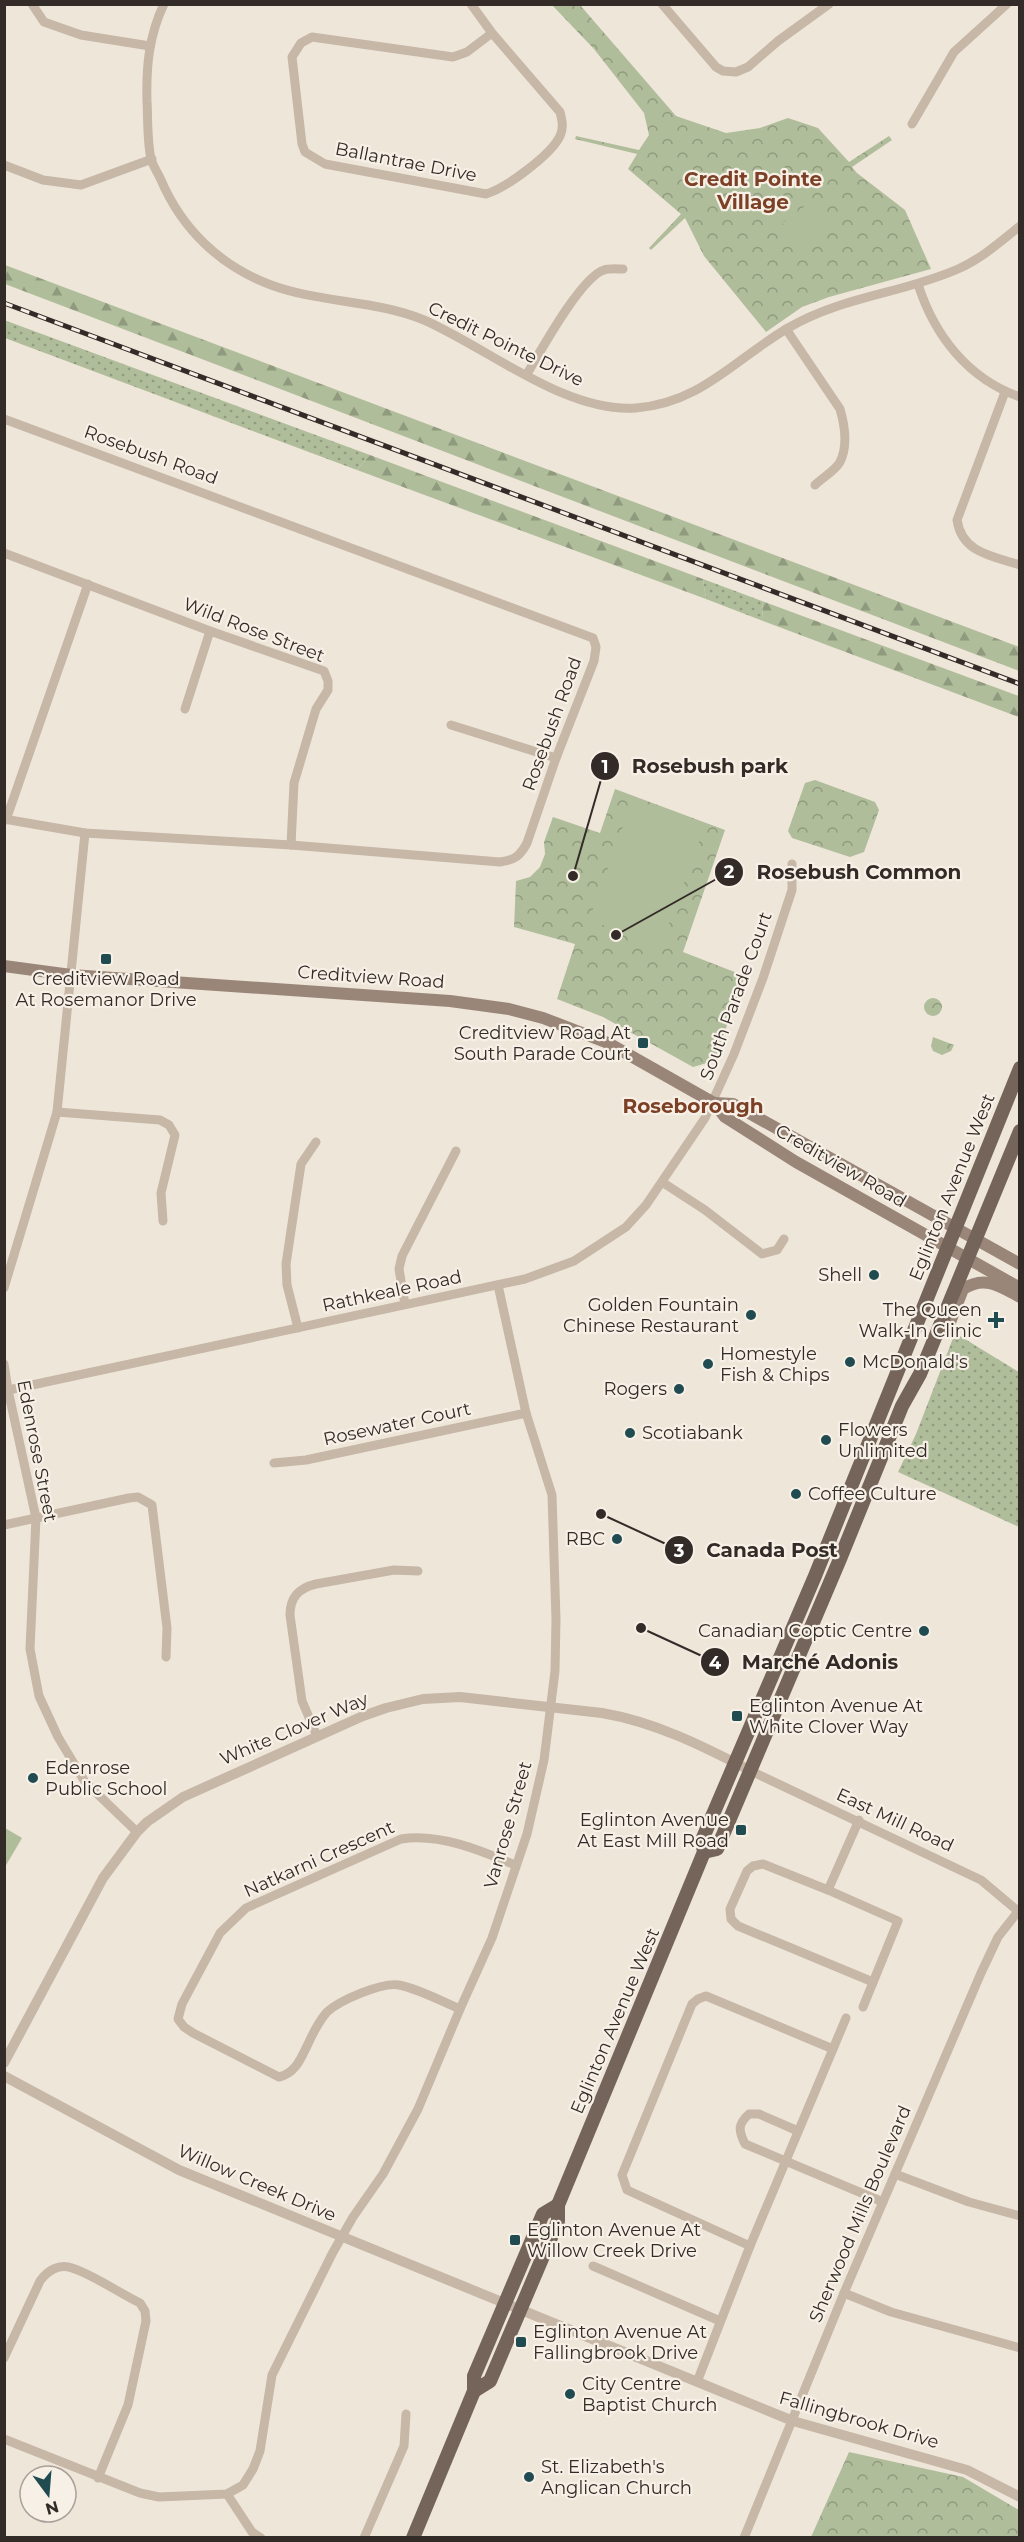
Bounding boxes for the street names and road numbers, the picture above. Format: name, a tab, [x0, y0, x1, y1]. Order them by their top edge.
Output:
street label: Ballantrae Drive	[333, 137, 479, 187]
street label: Credit Pointe Drive	[425, 297, 587, 391]
street label: Rosebush Road	[81, 421, 221, 489]
street label: Wild Rose Street	[180, 593, 328, 667]
street label: Rosebush Road	[518, 654, 586, 794]
street label: South Parade Court	[695, 909, 777, 1083]
street label: Creditview Road	[297, 961, 445, 993]
street label: Eglinton Avenue West	[904, 1090, 1000, 1284]
street label: Creditview Road	[772, 1120, 910, 1212]
street label: Rathkeale Road	[320, 1265, 464, 1317]
street label: Edenrose Street	[12, 1378, 62, 1524]
street label: Rosewater Court	[321, 1398, 473, 1450]
street label: White Clover Way	[217, 1688, 372, 1770]
street label: Vanrose Street	[479, 1759, 537, 1891]
street label: East Mill Road	[833, 1783, 957, 1857]
street label: Natkarni Crescent	[240, 1816, 398, 1902]
street label: Eglinton Avenue West	[566, 1925, 664, 2117]
street label: Sherwood Mills Boulevard	[804, 2102, 916, 2326]
street label: Willow Creek Drive	[175, 2140, 340, 2226]
street label: Fallingbrook Drive	[777, 2387, 941, 2453]

